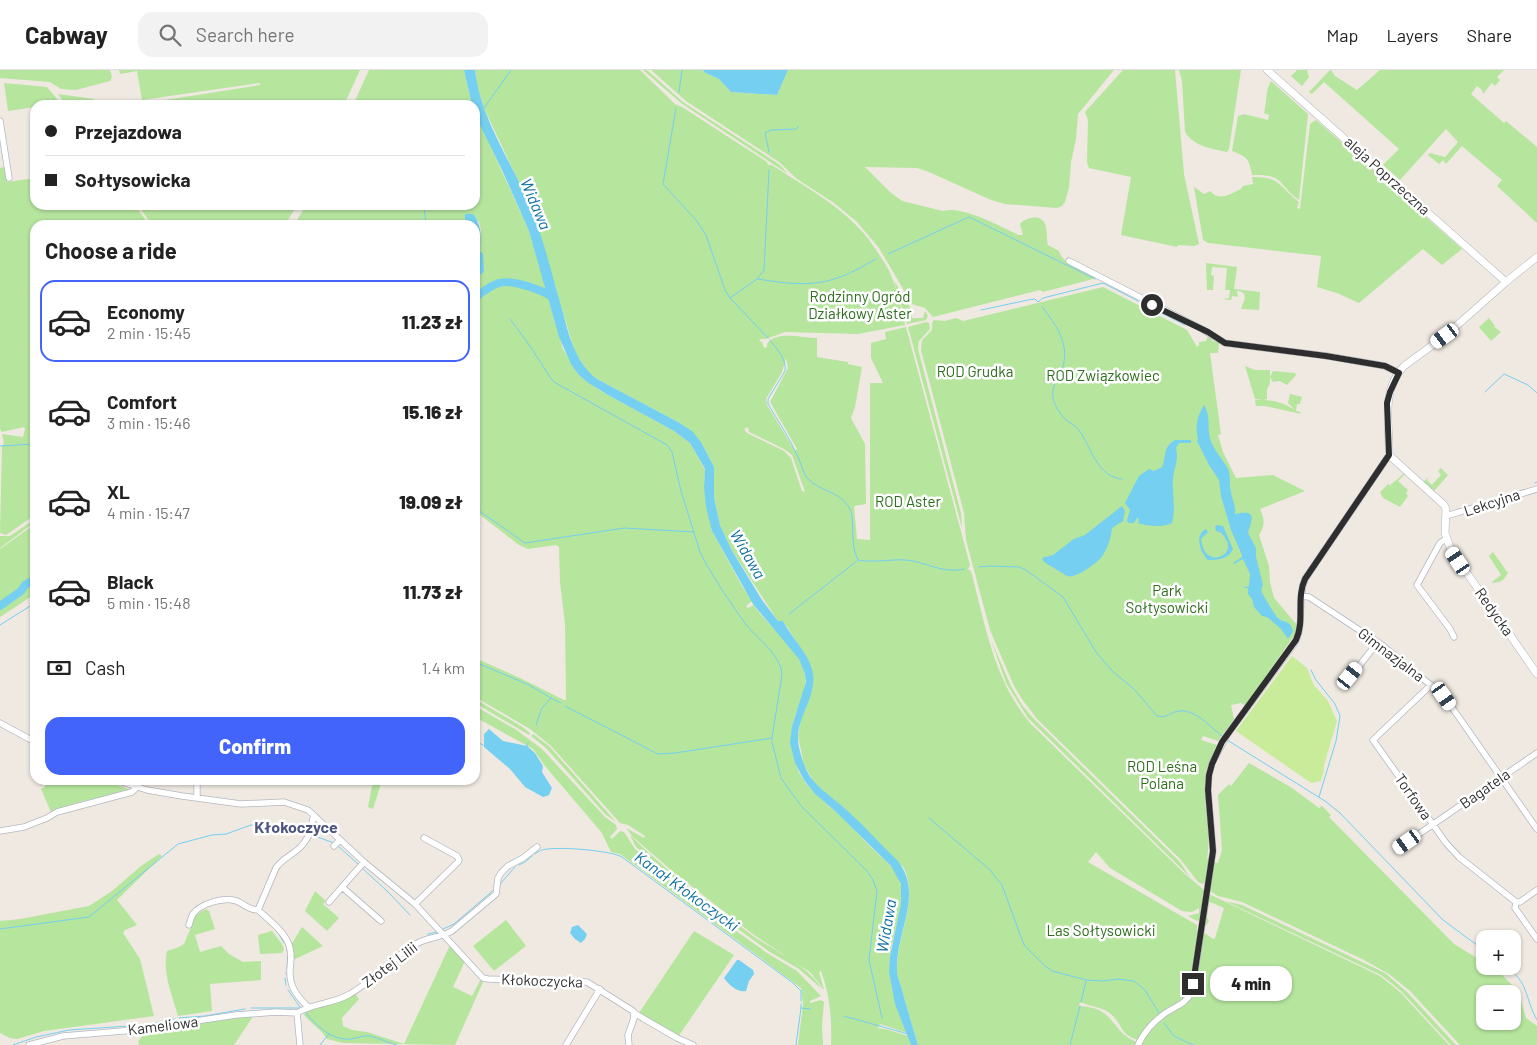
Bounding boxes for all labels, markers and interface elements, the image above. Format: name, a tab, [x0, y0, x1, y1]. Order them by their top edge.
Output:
search box	[138, 12, 488, 57]
text: Cabway	[25, 20, 108, 49]
icon: search	[156, 21, 184, 49]
text: Search here	[196, 23, 295, 46]
text: Map	[1326, 24, 1358, 46]
text: Layers	[1386, 24, 1439, 46]
text: Share	[1467, 24, 1512, 46]
text: Przejazdowa	[75, 120, 182, 143]
street label: aleja Poprzeczna	[1341, 132, 1434, 218]
text: Sołtysowicka	[75, 168, 191, 191]
water label: Widawa	[517, 175, 556, 232]
text: Choose a ride	[45, 237, 177, 263]
park label: Rodzinny Ogród Działkowy Aster	[808, 287, 912, 322]
route start	[1141, 294, 1163, 316]
icon: car	[47, 299, 92, 344]
text: Economy	[107, 300, 185, 323]
text: 11.23 zł	[402, 310, 463, 333]
car	[1428, 321, 1461, 351]
text: 2 min · 15:45	[107, 323, 191, 342]
park label: ROD Grudka	[937, 362, 1013, 380]
park label: ROD Związkowiec	[1046, 366, 1160, 384]
icon: car	[47, 389, 92, 434]
text: Comfort	[107, 390, 177, 413]
text: 15.16 zł	[402, 400, 463, 423]
text: 3 min · 15:46	[107, 413, 190, 432]
icon: car	[47, 479, 92, 524]
text: XL	[107, 480, 130, 503]
street label: Lekcyjna	[1461, 485, 1522, 520]
text: 19.09 zł	[399, 490, 463, 513]
park label: ROD Aster	[875, 492, 941, 510]
text: 4 min · 15:47	[107, 503, 190, 522]
water label: Widawa	[727, 526, 770, 582]
car	[1443, 544, 1472, 578]
icon: car	[47, 569, 92, 614]
text: Black	[107, 570, 154, 593]
text: 11.73 zł	[403, 580, 463, 603]
park label: Park Sołtysowicki	[1126, 581, 1208, 616]
street label: Redycka	[1472, 584, 1518, 639]
text: 5 min · 15:48	[107, 593, 191, 612]
street label: Gimnazjalna	[1355, 623, 1428, 685]
icon: cash	[45, 654, 73, 682]
text: Cash	[85, 656, 126, 679]
text: 1.4 km	[422, 658, 465, 677]
car	[1334, 660, 1365, 692]
car	[1429, 679, 1458, 713]
button: Confirm	[45, 717, 465, 775]
park label: ROD Leśna Polana	[1127, 757, 1197, 792]
street label: Bagatela	[1456, 764, 1513, 812]
street label: Torfowa	[1391, 770, 1436, 823]
district label: Kłokoczyce	[254, 817, 338, 836]
car	[1390, 827, 1423, 857]
water label: Kanał Kłokoczycki	[632, 846, 743, 935]
water label: Widawa	[871, 898, 900, 954]
park label: Las Sołtysowicki	[1046, 921, 1156, 939]
map controls	[1476, 930, 1521, 1030]
button: +	[1476, 930, 1521, 975]
street label: Złotej Lilii	[358, 938, 421, 991]
callout: 4 min	[1210, 966, 1293, 1002]
street label: Kłokoczycka	[501, 970, 583, 990]
route end	[1182, 973, 1204, 995]
text: 4 min	[1231, 974, 1271, 993]
button: −	[1476, 985, 1521, 1030]
street label: Kameliowa	[127, 1012, 199, 1038]

